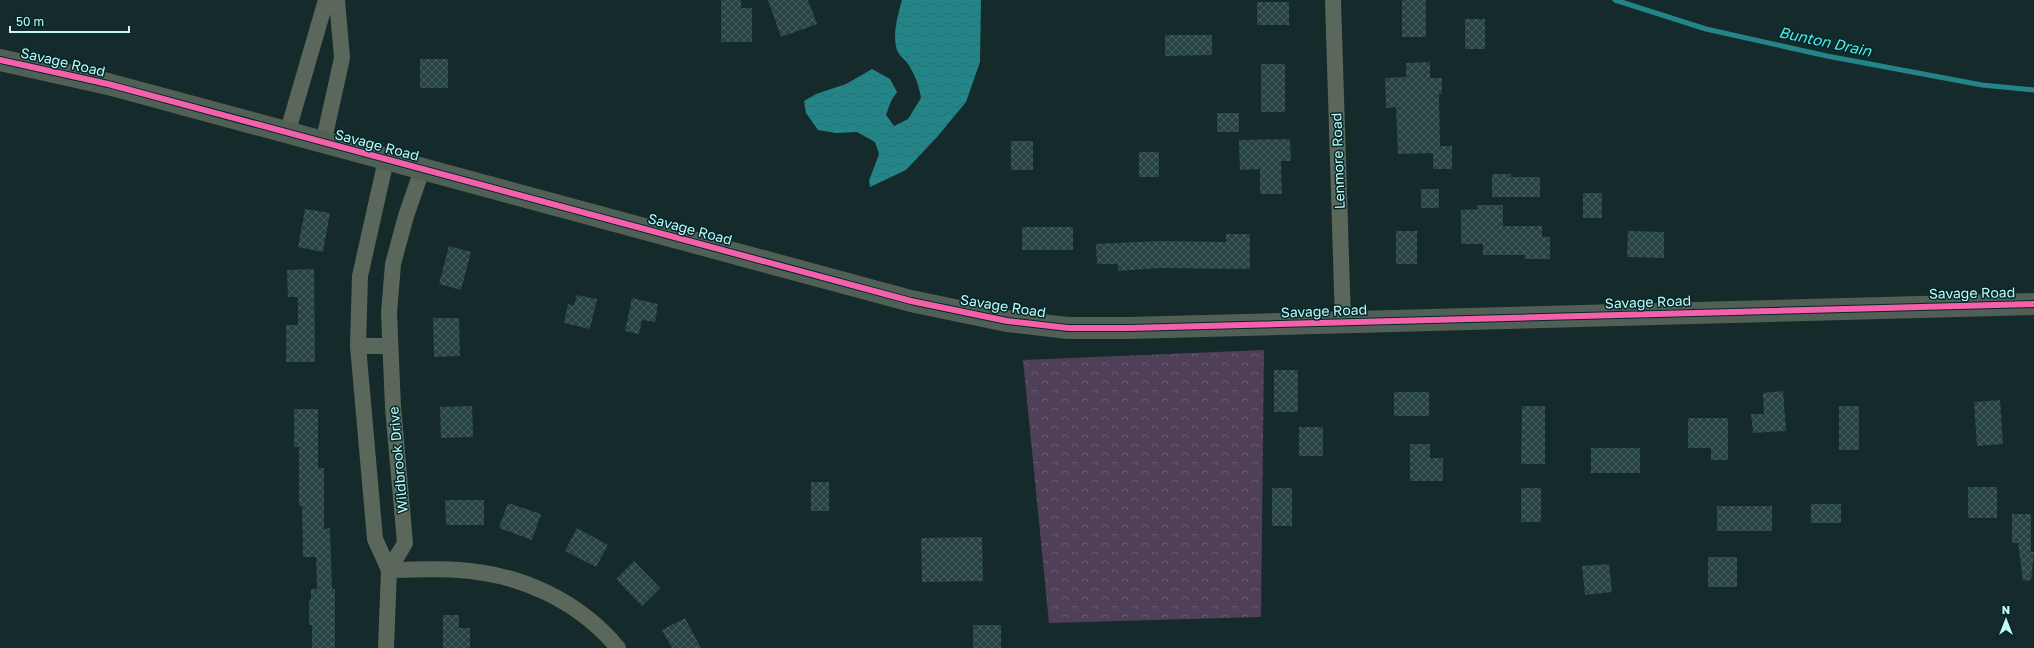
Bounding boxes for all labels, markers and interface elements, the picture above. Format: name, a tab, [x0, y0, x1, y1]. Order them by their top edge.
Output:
scale bar	[10, 8, 129, 34]
text: 50 m	[16, 14, 44, 29]
water label: Bunton Drain	[1777, 22, 1874, 60]
street label: Savage Road	[19, 44, 107, 80]
street label: Lenmore Road	[1327, 112, 1348, 210]
street label: Savage Road	[333, 125, 421, 164]
street label: Savage Road	[646, 209, 734, 248]
street label: Savage Road	[1929, 283, 2015, 302]
street label: Savage Road	[959, 290, 1047, 321]
street label: Savage Road	[1604, 291, 1691, 312]
street label: Savage Road	[1280, 300, 1367, 321]
street label: Wildbrook Drive	[384, 406, 411, 514]
north arrow	[1986, 600, 2026, 640]
text: N	[2002, 603, 2010, 616]

